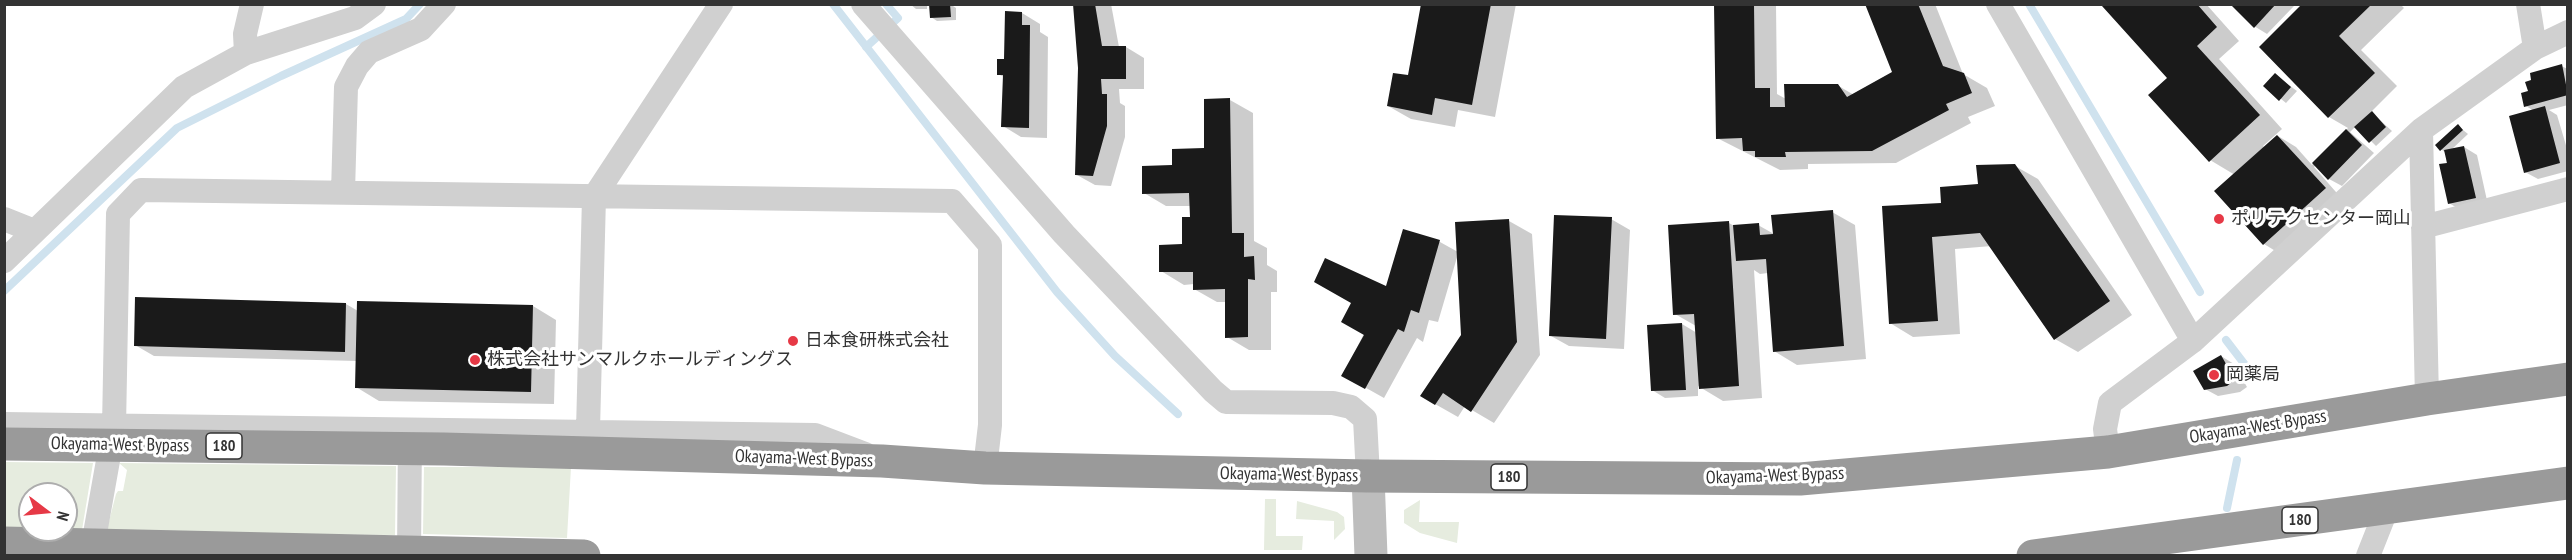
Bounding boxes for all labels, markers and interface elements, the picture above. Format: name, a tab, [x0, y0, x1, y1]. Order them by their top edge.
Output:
place label: ポリテクセンター岡山	[2231, 208, 2411, 230]
marker: ポリテクセンター岡山	[2212, 212, 2226, 226]
place label: 日本食研株式会社	[805, 330, 949, 352]
marker: 日本食研株式会社	[786, 334, 800, 348]
place label: 株式会社サンマルクホールディングス	[487, 349, 793, 371]
marker: 株式会社サンマルクホールディングス	[468, 353, 482, 367]
place label: 岡薬局	[2226, 364, 2280, 386]
marker: 岡薬局	[2207, 368, 2221, 382]
street label: Okayama-West Bypass	[2188, 406, 2328, 448]
street label: Okayama-West Bypass	[51, 433, 189, 457]
road number: 180	[206, 433, 242, 459]
street label: Okayama-West Bypass	[735, 446, 873, 472]
street label: Okayama-West Bypass	[1220, 463, 1358, 487]
street label: Okayama-West Bypass	[1706, 463, 1844, 489]
road number: 180	[1491, 464, 1527, 490]
north arrow	[18, 482, 78, 542]
road number: 180	[2282, 507, 2318, 533]
text: N	[53, 509, 74, 523]

